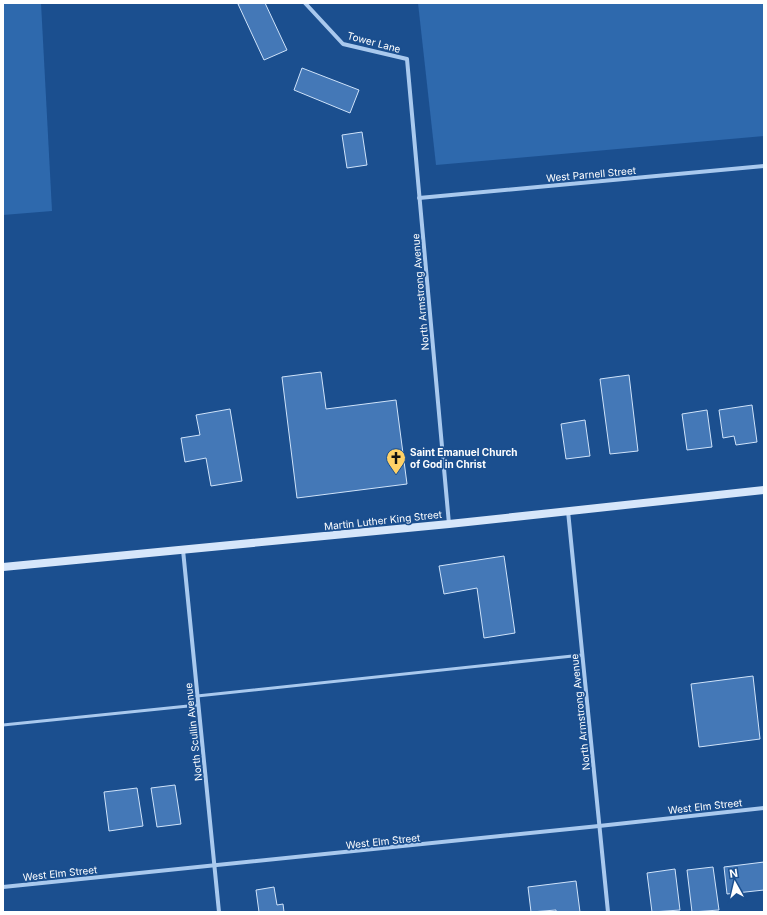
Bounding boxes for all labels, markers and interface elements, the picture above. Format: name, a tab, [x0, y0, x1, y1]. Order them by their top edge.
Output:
street label: Tower Lane	[346, 29, 402, 55]
street label: West Parnell Street	[546, 164, 637, 184]
street label: North Armstrong Avenue	[409, 233, 431, 351]
place label: Saint Emanuel Church of God in Christ	[410, 446, 518, 470]
church icon: Saint Emanuel Church of God in Christ	[385, 447, 407, 475]
street label: Martin Luther King Street	[323, 508, 443, 532]
street label: North Armstrong Avenue	[568, 653, 592, 771]
street label: North Scullin Avenue	[182, 682, 204, 782]
street label: West Elm Street	[667, 796, 744, 816]
street label: West Elm Street	[345, 831, 422, 851]
street label: West Elm Street	[22, 863, 99, 883]
north arrow	[715, 863, 755, 903]
text: N	[728, 866, 739, 881]

